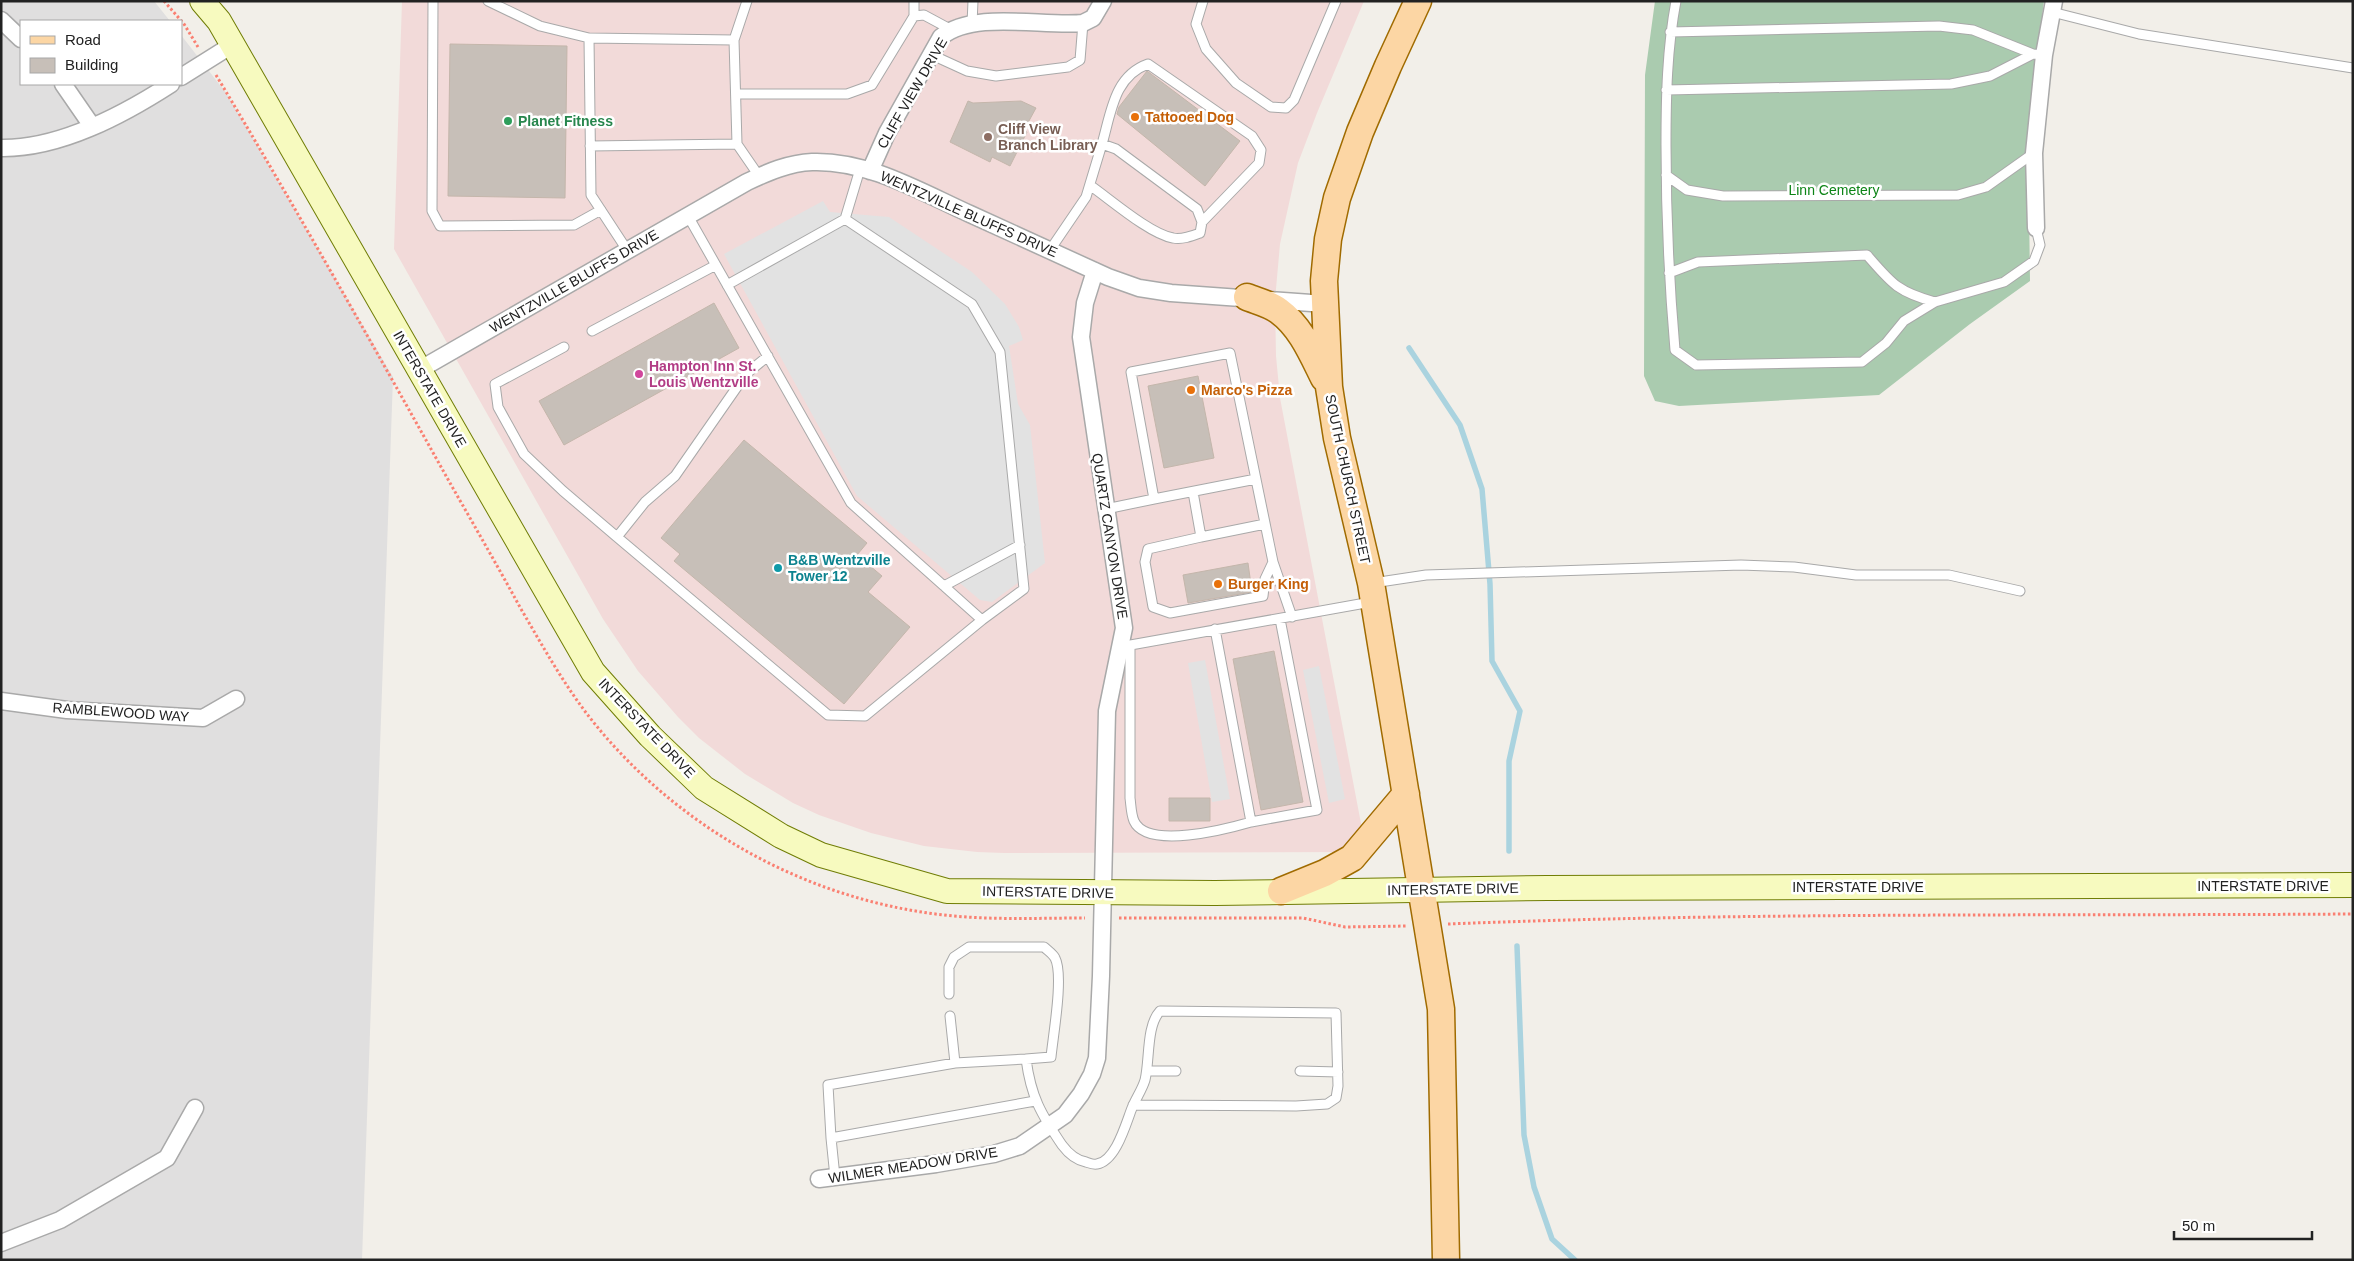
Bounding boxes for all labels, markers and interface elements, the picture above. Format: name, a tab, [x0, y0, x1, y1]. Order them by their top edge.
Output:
legend	[20, 20, 182, 85]
text: Road	[65, 31, 101, 48]
street label: CLIFF VIEW DRIVE	[874, 35, 950, 151]
text: Building	[65, 56, 118, 73]
place label: Tattooed Dog	[1145, 109, 1234, 125]
marker: Tattooed Dog	[1129, 111, 1141, 123]
place label: Planet Fitness	[518, 113, 613, 129]
marker: Planet Fitness	[502, 115, 514, 127]
place label: Cliff View Branch Library	[998, 121, 1098, 153]
marker: Cliff View Branch Library	[982, 131, 994, 143]
street label: WENTZVILLE BLUFFS DRIVE	[878, 168, 1060, 260]
park label: Linn Cemetery	[1788, 182, 1880, 198]
street label: WENTZVILLE BLUFFS DRIVE	[487, 226, 661, 336]
street label: INTERSTATE DRIVE	[390, 328, 470, 450]
place label: Hampton Inn St. Louis Wentzville	[649, 358, 759, 390]
marker: Hampton Inn St. Louis Wentzville	[633, 368, 645, 380]
place label: Marco's Pizza	[1201, 382, 1292, 398]
marker: Marco's Pizza	[1185, 384, 1197, 396]
street label: SOUTH CHURCH STREET	[1322, 393, 1374, 566]
street label: QUARTZ CANYON DRIVE	[1089, 452, 1131, 620]
place label: B&B Wentzville Tower 12	[788, 552, 891, 584]
marker: B&B Wentzville Tower 12	[772, 562, 784, 574]
place label: Burger King	[1228, 576, 1309, 592]
marker: Burger King	[1212, 578, 1224, 590]
street label: INTERSTATE DRIVE	[595, 675, 699, 781]
street label: RAMBLEWOOD WAY	[52, 699, 190, 725]
street label: INTERSTATE DRIVE	[2197, 878, 2329, 894]
street label: INTERSTATE DRIVE	[1792, 879, 1924, 895]
street label: INTERSTATE DRIVE	[1387, 880, 1519, 898]
street label: INTERSTATE DRIVE	[982, 883, 1114, 901]
street label: WILMER MEADOW DRIVE	[827, 1144, 999, 1186]
scale bar	[2174, 1208, 2312, 1240]
text: 50 m	[2182, 1217, 2215, 1234]

